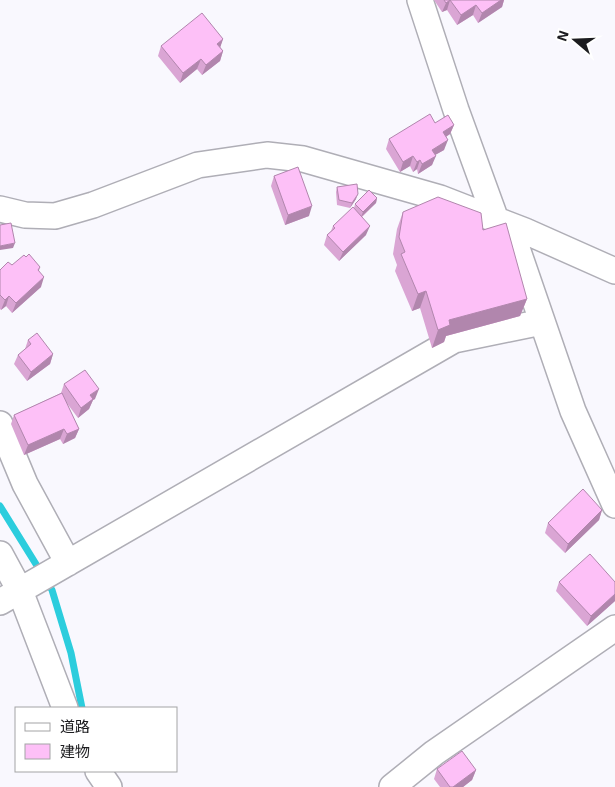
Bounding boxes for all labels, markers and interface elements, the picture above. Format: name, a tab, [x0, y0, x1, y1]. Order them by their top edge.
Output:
north arrow	[550, 15, 600, 65]
text: N	[553, 28, 572, 43]
legend	[15, 707, 178, 772]
text: 道路	[60, 717, 90, 735]
text: 建物	[60, 742, 90, 760]

